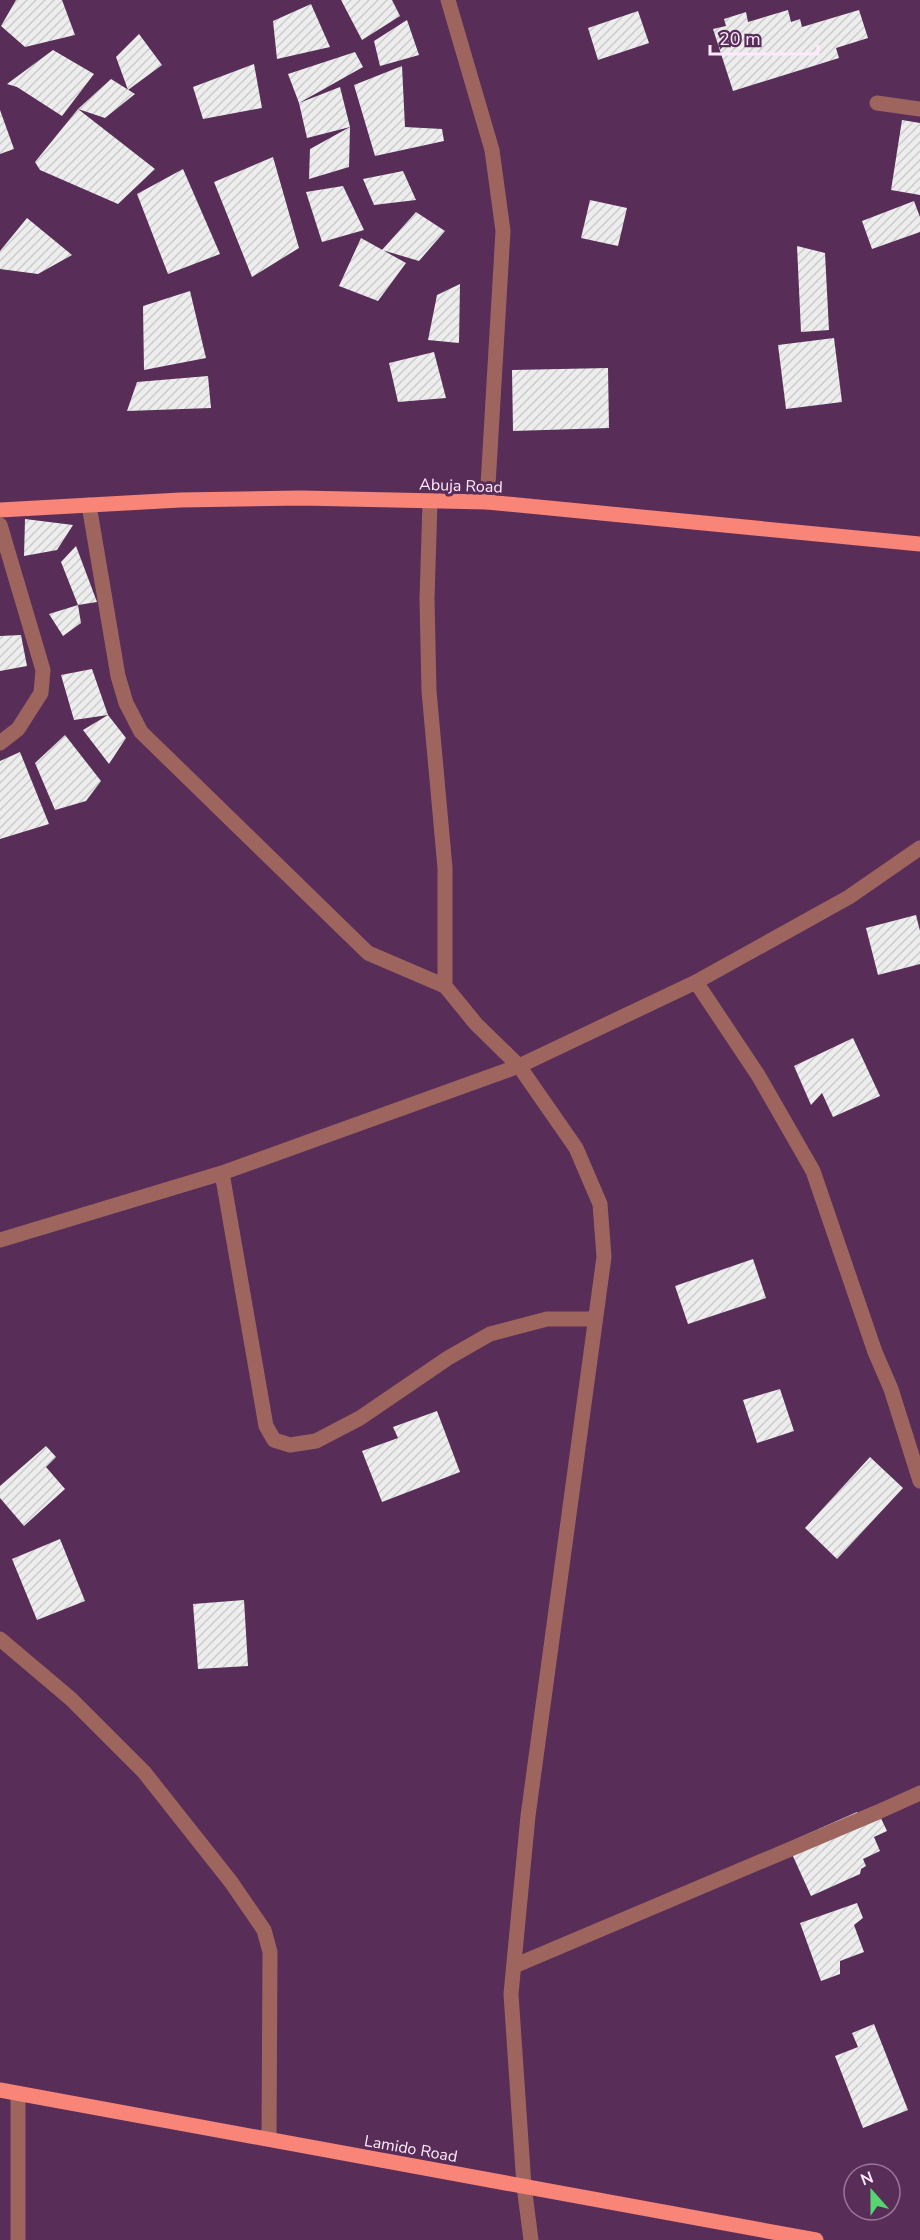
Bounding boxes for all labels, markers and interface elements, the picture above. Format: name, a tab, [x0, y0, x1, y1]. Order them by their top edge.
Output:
scale bar	[710, 18, 818, 56]
text: 20 m	[719, 27, 761, 51]
street label: Abuja Road	[419, 474, 503, 498]
street label: Lamido Road	[363, 2130, 459, 2168]
north arrow	[842, 2162, 902, 2222]
text: N	[857, 2167, 877, 2191]

